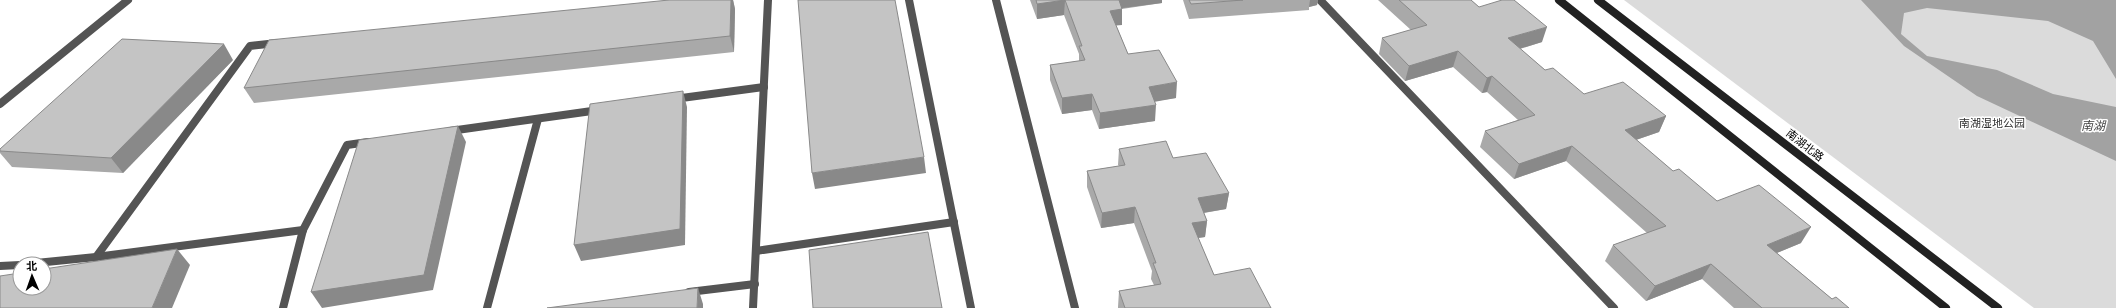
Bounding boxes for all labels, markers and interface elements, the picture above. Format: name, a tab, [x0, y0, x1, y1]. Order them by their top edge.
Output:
park label: 南湖湿地公园	[1959, 117, 2025, 130]
water label: 南湖	[2081, 119, 2107, 133]
street label: 南湖北路	[1783, 127, 1826, 164]
north arrow	[12, 256, 52, 296]
text: 北	[26, 260, 37, 273]

